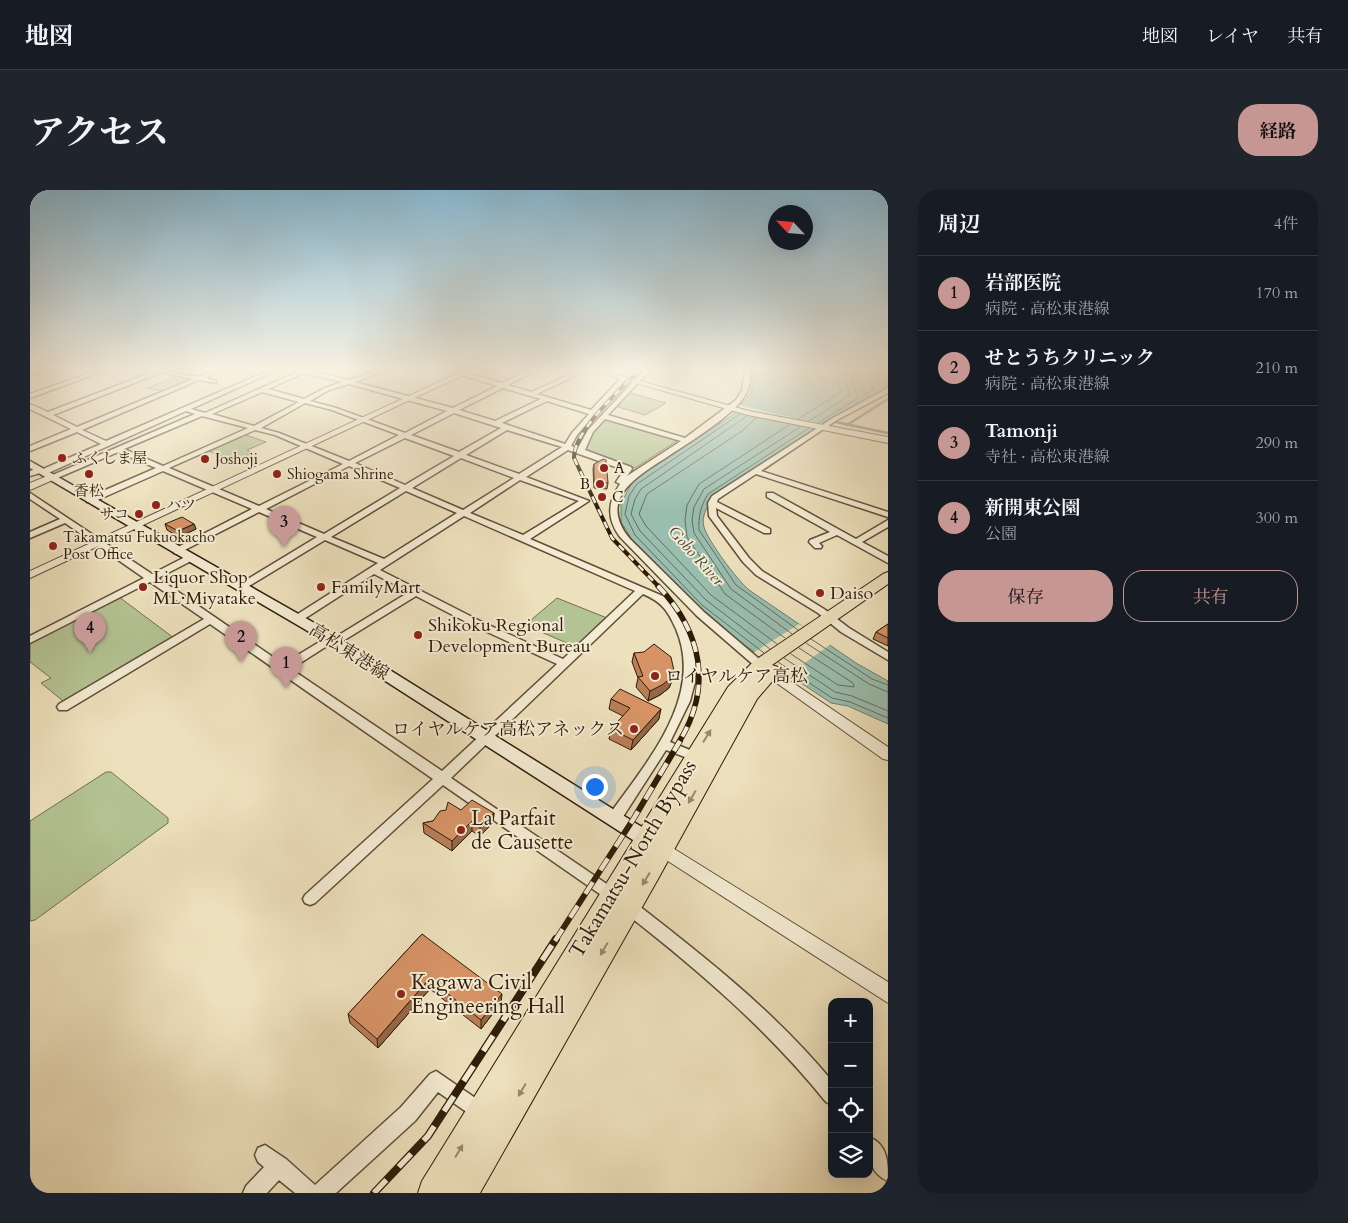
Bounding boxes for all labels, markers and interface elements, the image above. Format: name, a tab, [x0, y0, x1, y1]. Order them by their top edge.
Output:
text: 地図	[25, 20, 73, 53]
text: 地図	[1142, 24, 1178, 49]
text: レイヤ	[1206, 24, 1259, 49]
text: 共有	[1287, 24, 1323, 49]
button: 経路	[1238, 104, 1318, 156]
text: アクセス	[30, 109, 169, 157]
north arrow	[768, 205, 813, 250]
text: 周辺	[938, 210, 980, 239]
text: 4件	[1274, 213, 1298, 235]
text: 岩部医院	[985, 270, 1061, 296]
text: 1	[950, 282, 958, 304]
text: 170 m	[1256, 282, 1298, 304]
text: 病院 · 高松東港線	[985, 298, 1110, 320]
text: せとうちクリニック	[985, 345, 1155, 371]
text: 2	[950, 357, 958, 379]
text: 210 m	[1256, 357, 1298, 379]
text: 病院 · 高松東港線	[985, 373, 1110, 395]
text: Tamonji	[985, 418, 1058, 444]
text: 3	[950, 432, 958, 454]
text: 290 m	[1256, 432, 1298, 454]
text: 寺社 · 高松東港線	[985, 446, 1110, 468]
place label: ふくしま屋	[72, 448, 147, 468]
place label: Joshoji	[213, 449, 258, 469]
marker: ふくしま屋	[56, 452, 68, 464]
marker: Joshoji	[199, 453, 211, 465]
place label: A	[614, 458, 625, 478]
marker: A	[598, 462, 610, 474]
place label: Shiogama Shrine	[287, 464, 394, 484]
marker: 香松	[83, 468, 95, 480]
marker: Shiogama Shrine	[271, 468, 283, 480]
place label: B	[580, 474, 590, 494]
marker: B	[594, 478, 606, 490]
place label: 香松	[74, 481, 104, 501]
place label: C	[612, 487, 623, 507]
marker: C	[596, 491, 608, 503]
place label: ハツ	[166, 495, 196, 515]
text: 新開東公園	[985, 495, 1080, 521]
marker: ハツ	[150, 499, 162, 511]
place label: サコ	[100, 504, 129, 524]
pin: 3	[268, 506, 300, 547]
text: 4	[950, 507, 958, 529]
text: 300 m	[1256, 507, 1298, 529]
marker: サコ	[133, 508, 145, 520]
water label: Gobo River	[663, 521, 729, 591]
text: 公園	[985, 523, 1017, 545]
place label: Takamatsu Fukuokacho Post Office	[63, 527, 215, 564]
marker: Takamatsu Fukuokacho Post Office	[47, 540, 59, 552]
place label: Liquor Shop ML·Miyatake	[153, 565, 256, 611]
button: 保存	[938, 570, 1113, 622]
button: 共有	[1123, 570, 1298, 622]
place label: FamilyMart	[331, 575, 421, 600]
marker: Liquor Shop ML·Miyatake	[137, 581, 149, 593]
marker: FamilyMart	[315, 581, 327, 593]
place label: Daiso	[830, 581, 873, 606]
marker: Daiso	[814, 587, 826, 599]
pin: 4	[74, 612, 106, 653]
place label: Shikoku Regional Development Bureau	[428, 613, 591, 659]
street label: 高松東港線	[304, 618, 394, 686]
pin: 2	[225, 621, 257, 662]
marker: Shikoku Regional Development Bureau	[412, 629, 424, 641]
pin: 1	[270, 647, 302, 688]
place label: ロイヤルケア高松	[665, 664, 808, 689]
marker: ロイヤルケア高松	[649, 670, 661, 682]
place label: ロイヤルケア高松アネックス	[392, 717, 624, 742]
marker: ロイヤルケア高松アネックス	[628, 723, 640, 735]
one-way arrow	[702, 730, 711, 743]
street label: Takamatsu-North Bypass	[562, 754, 704, 964]
your location	[582, 774, 608, 800]
one-way arrow	[687, 790, 696, 804]
place label: La Parfait de Causette	[471, 804, 573, 857]
marker: La Parfait de Causette	[455, 824, 467, 836]
one-way arrow	[642, 872, 651, 885]
one-way arrow	[600, 942, 608, 957]
place label: Kagawa Civil Engineering Hall	[411, 968, 565, 1021]
marker: Kagawa Civil Engineering Hall	[395, 988, 407, 1000]
map controls	[828, 998, 873, 1178]
button: +	[828, 998, 873, 1043]
button: −	[828, 1043, 873, 1088]
one-way arrow	[518, 1082, 526, 1097]
button: locate	[828, 1088, 873, 1133]
button: layers	[828, 1133, 873, 1178]
one-way arrow	[455, 1145, 464, 1158]

